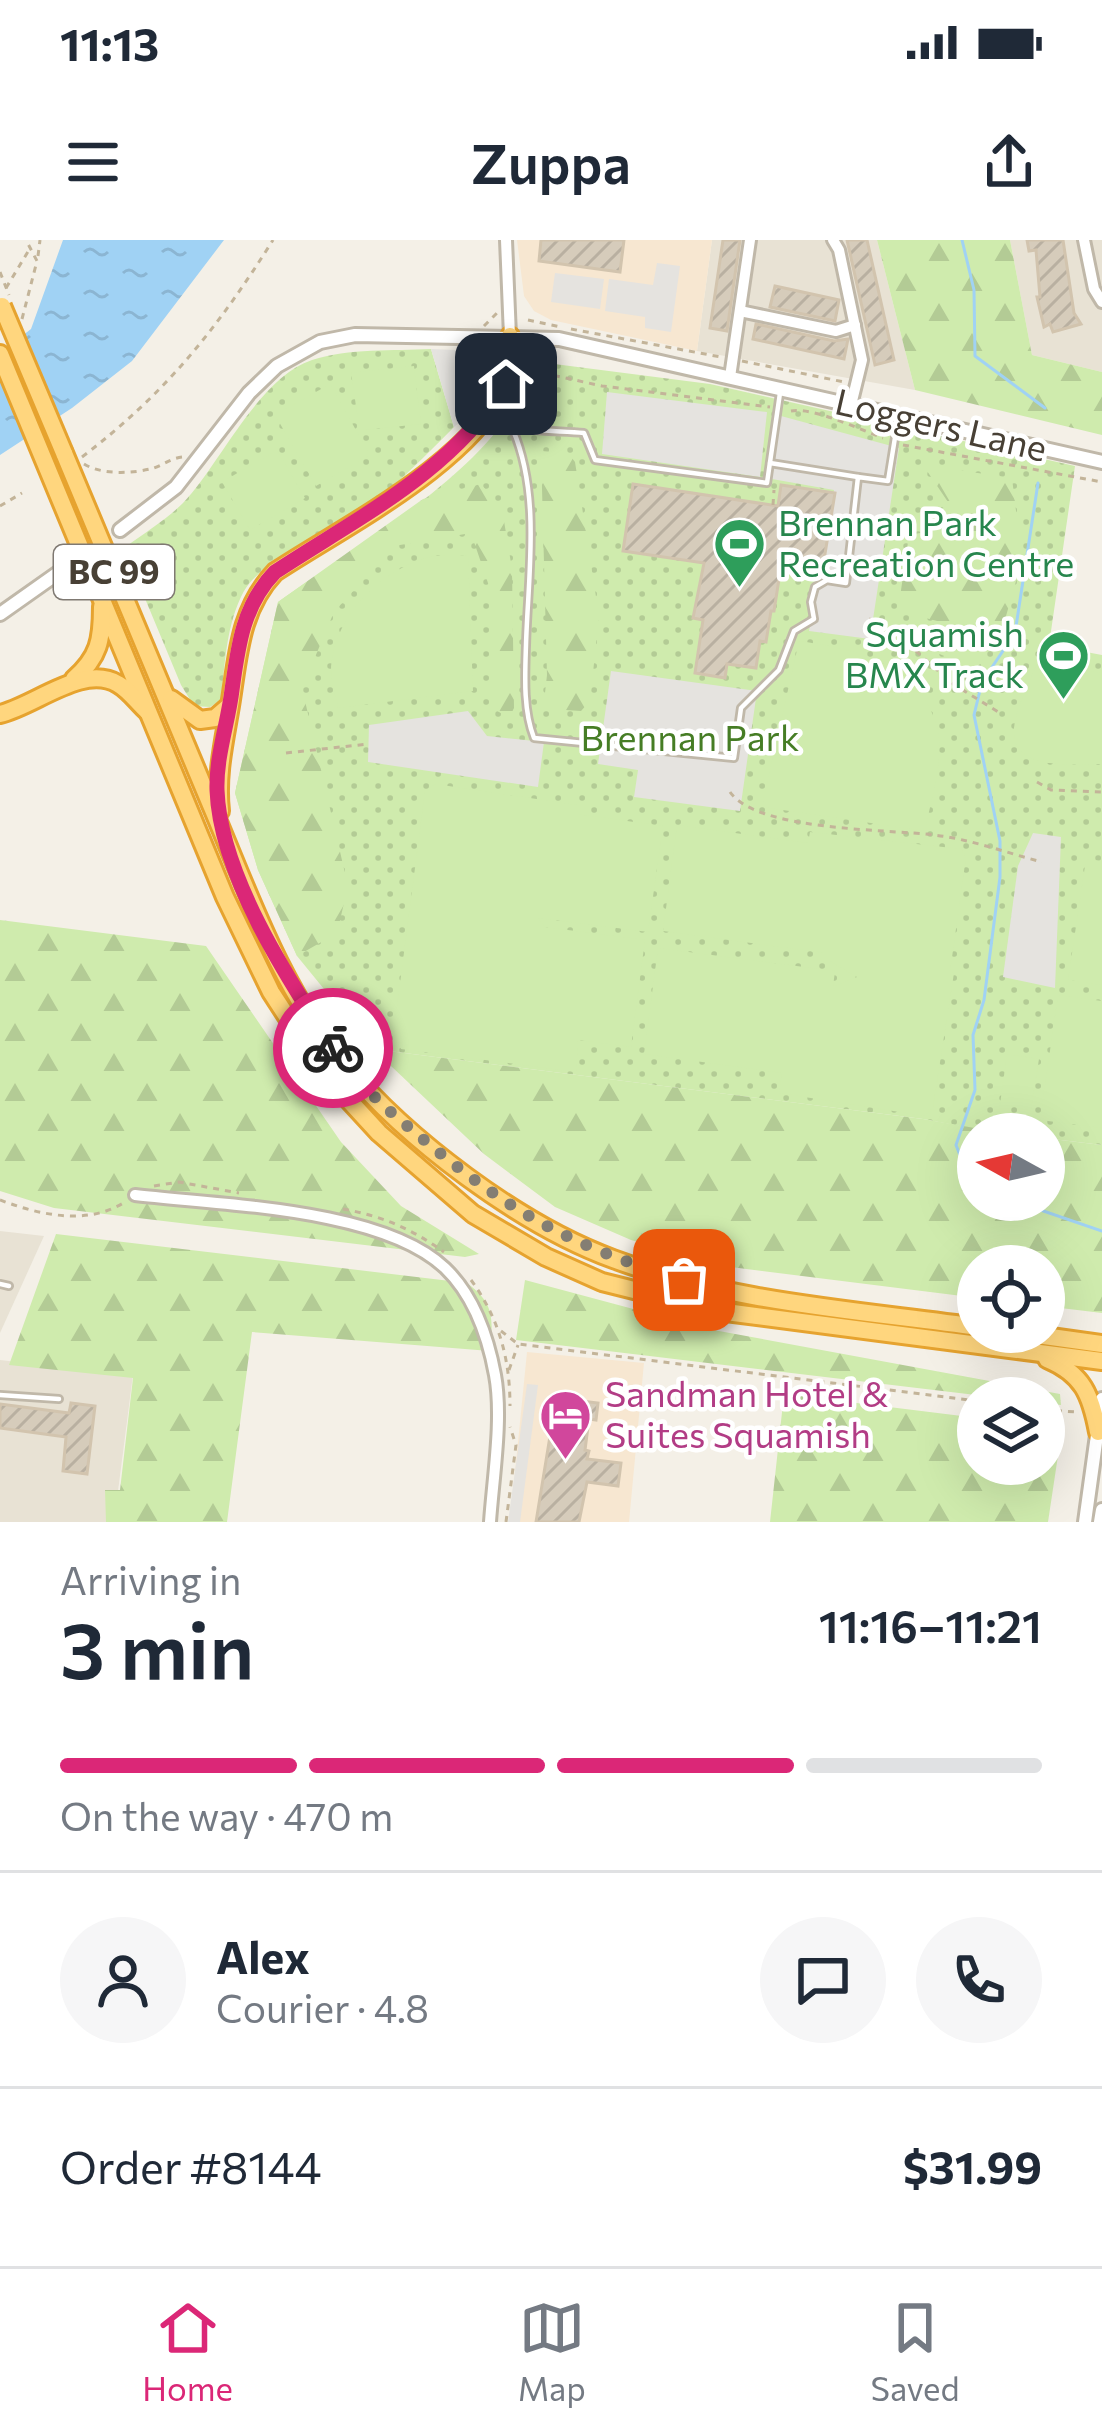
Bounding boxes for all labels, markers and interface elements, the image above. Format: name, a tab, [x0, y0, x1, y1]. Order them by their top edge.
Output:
text: 11:13	[60, 15, 159, 70]
icon: menu	[60, 129, 126, 195]
text: Zuppa	[471, 129, 631, 195]
icon: share	[976, 129, 1042, 195]
pin	[455, 333, 557, 435]
icon: home	[473, 351, 539, 417]
street label: Loggers Lane	[831, 377, 1052, 469]
place label: Brennan Park Recreation Centre	[778, 499, 1074, 584]
sports icon: Brennan Park Recreation Centre	[711, 516, 767, 590]
road number: BC 99	[54, 545, 174, 599]
place label: Squamish BMX Track	[845, 610, 1024, 695]
sports icon: Squamish BMX Track	[1035, 627, 1091, 701]
park label: Brennan Park	[581, 714, 799, 758]
courier	[273, 988, 393, 1108]
icon: bike	[300, 1015, 366, 1081]
north arrow	[957, 1113, 1065, 1221]
map controls	[957, 1113, 1065, 1485]
pin	[633, 1229, 735, 1331]
button: locate	[957, 1245, 1065, 1353]
icon: bag	[651, 1247, 717, 1313]
place label: Sandman Hotel & Suites Squamish	[605, 1370, 888, 1455]
button: layers	[957, 1377, 1065, 1485]
hotel icon: Sandman Hotel & Suites Squamish	[538, 1387, 594, 1461]
text: Arriving in	[60, 1555, 241, 1603]
text: 11:16–11:21	[819, 1597, 1042, 1652]
text: 3 min	[60, 1600, 254, 1695]
text: On the way · 470 m	[60, 1791, 393, 1839]
button: person	[60, 1917, 186, 2043]
button: chat	[760, 1917, 886, 2043]
button: phone	[916, 1917, 1042, 2043]
text: Alex	[216, 1928, 310, 1983]
text: Courier · 4.8	[216, 1983, 429, 2031]
text: Order #8144	[60, 2138, 322, 2193]
text: $31.99	[903, 2138, 1042, 2193]
tab: Home	[142, 2295, 233, 2408]
tab: Map	[518, 2295, 586, 2408]
tab: Saved	[871, 2295, 960, 2408]

